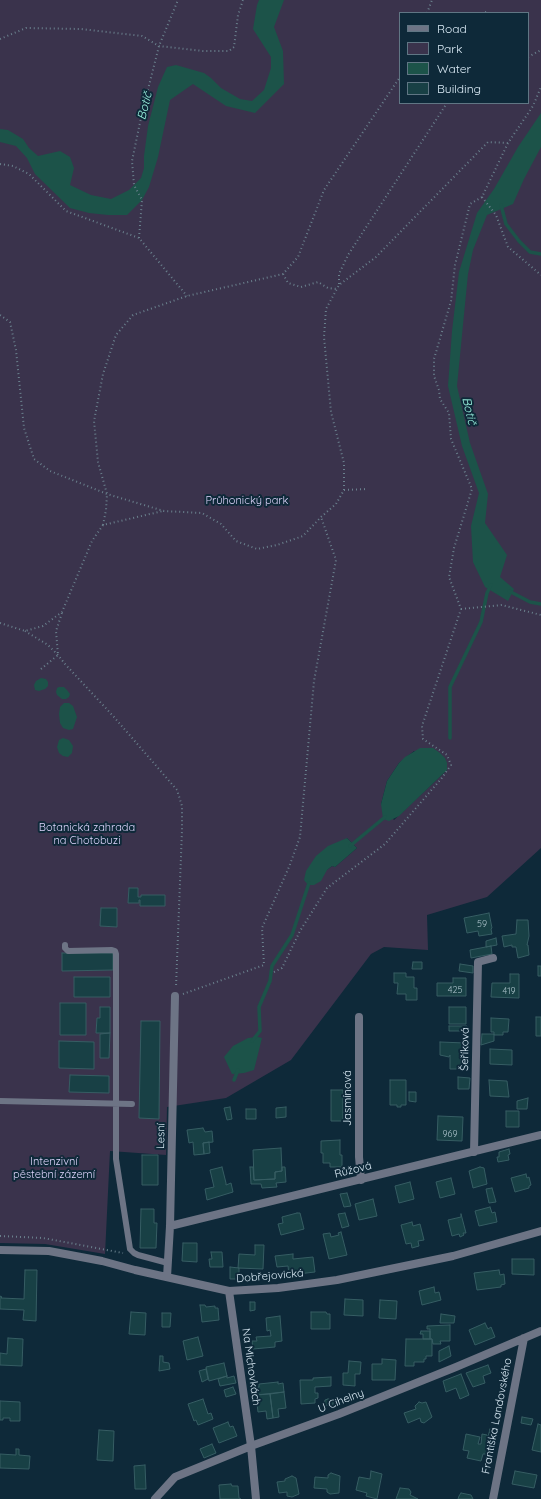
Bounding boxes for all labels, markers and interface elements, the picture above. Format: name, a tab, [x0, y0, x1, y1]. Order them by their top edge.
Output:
legend	[399, 12, 529, 104]
text: Road	[437, 21, 467, 36]
text: Park	[437, 41, 462, 56]
text: Water	[437, 61, 471, 76]
text: Building	[437, 81, 481, 96]
water label: Botič	[135, 91, 155, 121]
water label: Botič	[459, 396, 479, 426]
park label: Průhonický park	[206, 494, 288, 508]
park label: Botanická zahrada na Chotobuzi	[39, 821, 135, 847]
house number: 59	[477, 919, 487, 929]
house number: 425	[448, 985, 462, 995]
house number: 419	[502, 986, 516, 996]
street label: Šeříková	[458, 1027, 472, 1071]
street label: Jasmínová	[341, 1070, 355, 1126]
street label: Lesní	[154, 1123, 168, 1149]
house number: 969	[443, 1129, 457, 1139]
park label: Intenzivní pěstební zázemí	[13, 1155, 95, 1181]
street label: Růžová	[333, 1159, 373, 1181]
street label: Dobřejovická	[236, 1266, 304, 1286]
street label: Na Michovkách	[239, 1327, 263, 1407]
street label: Františka Landovského	[479, 1357, 515, 1475]
street label: U Cihelny	[316, 1386, 366, 1416]

